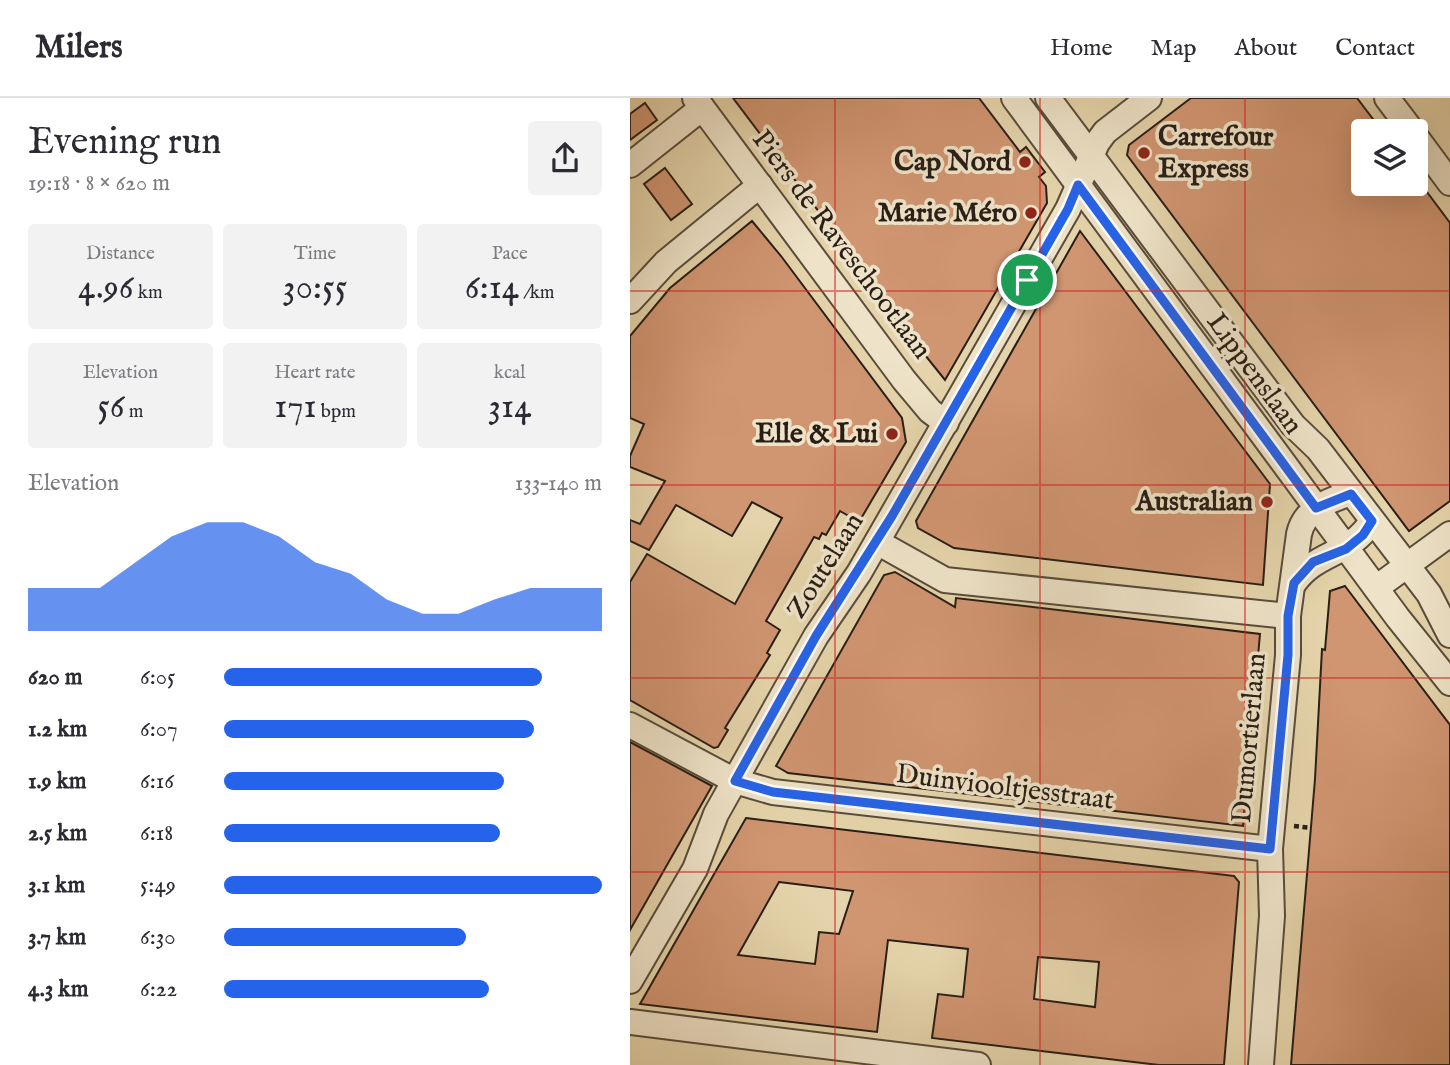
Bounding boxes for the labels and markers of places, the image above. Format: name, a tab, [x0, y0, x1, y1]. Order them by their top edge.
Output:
place label: Carrefour Express	[1158, 120, 1274, 187]
place label: Cap Nord	[894, 145, 1012, 180]
marker: Carrefour Express	[1136, 145, 1152, 161]
marker: Cap Nord	[1017, 154, 1033, 170]
place label: Marie Méro	[878, 196, 1017, 231]
marker: Marie Méro	[1023, 205, 1039, 221]
pin	[997, 250, 1057, 310]
place label: Elle & Lui	[755, 417, 879, 452]
marker: Elle & Lui	[884, 426, 900, 442]
place label: Australian	[1135, 485, 1253, 520]
marker: Australian	[1259, 494, 1275, 510]

